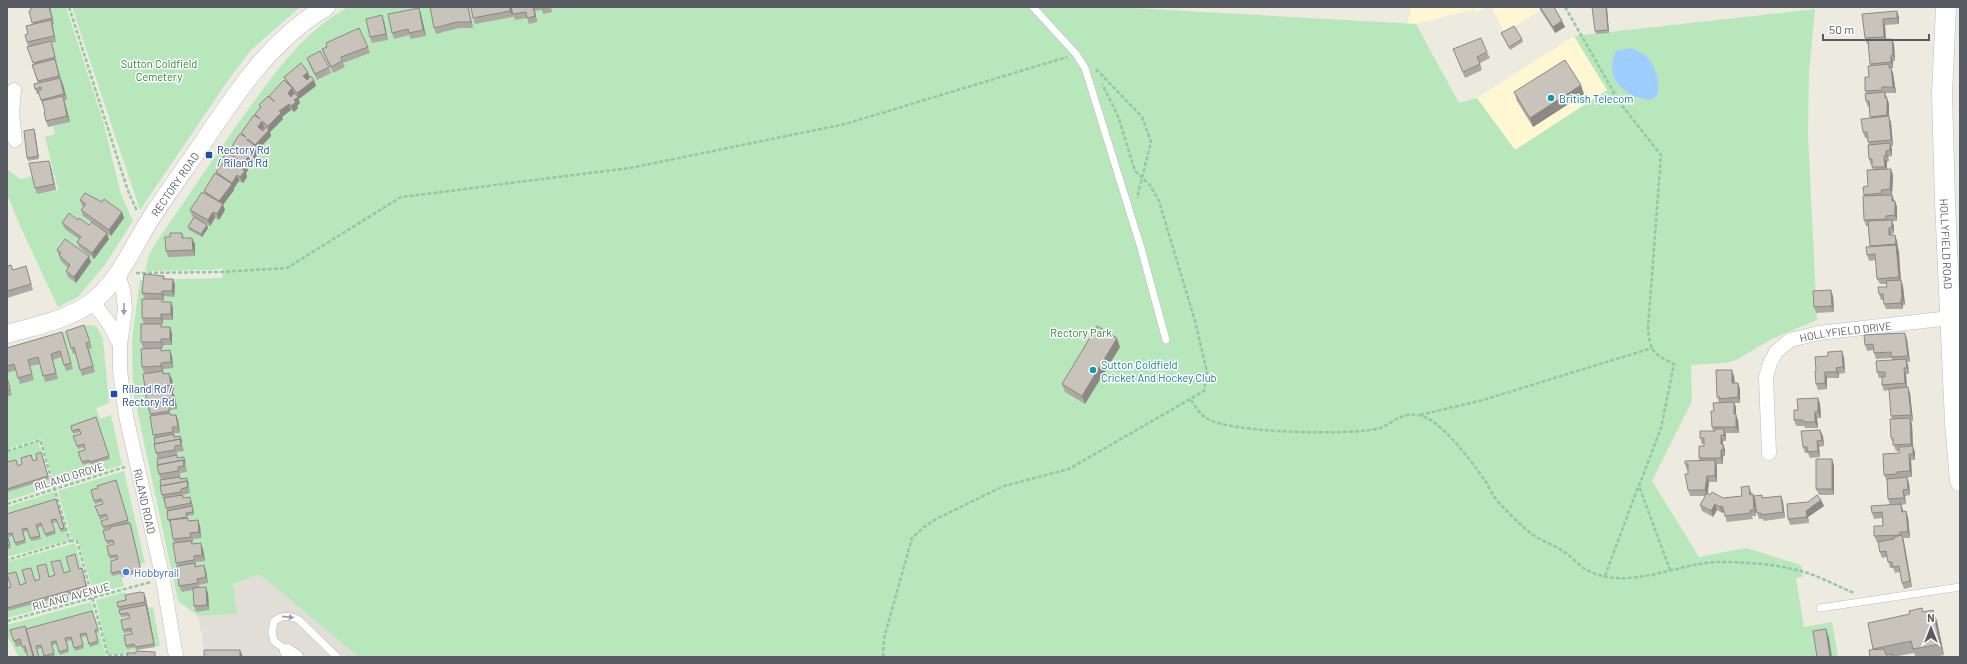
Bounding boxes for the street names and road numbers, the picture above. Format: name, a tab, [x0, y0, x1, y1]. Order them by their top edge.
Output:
street label: RECTORY ROAD	[148, 149, 201, 218]
street label: HOLLYFIELD ROAD	[1938, 198, 1955, 290]
street label: HOLLYFIELD DRIVE	[1798, 318, 1893, 344]
street label: RILAND GROVE	[32, 459, 106, 493]
street label: RILAND ROAD	[132, 467, 159, 535]
street label: RILAND AVENUE	[31, 579, 111, 613]

